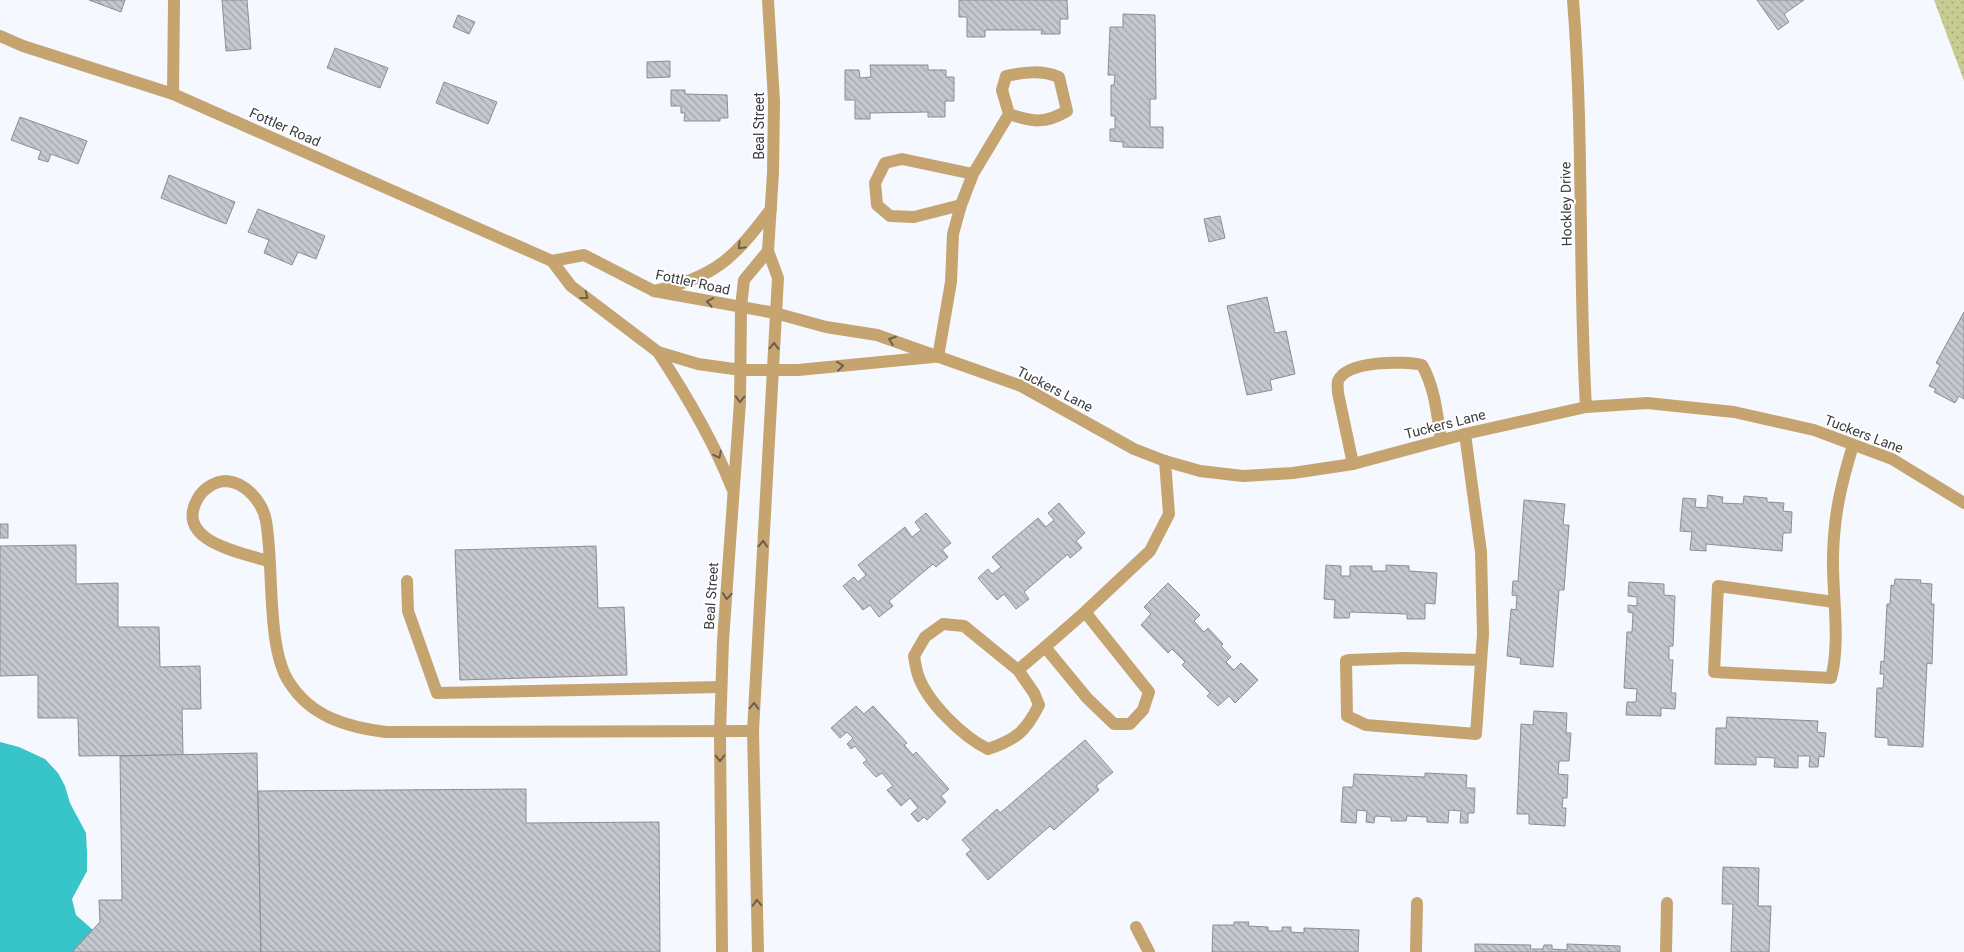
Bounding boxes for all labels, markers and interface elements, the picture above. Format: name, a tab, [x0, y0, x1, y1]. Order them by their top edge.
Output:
street label: Beal Street	[751, 92, 767, 160]
street label: Fottler Road	[247, 104, 323, 150]
street label: Hockley Drive	[1557, 162, 1575, 246]
one-way arrow	[738, 241, 747, 250]
street label: Fottler Road	[654, 266, 732, 298]
one-way arrow	[579, 291, 588, 299]
one-way arrow	[705, 297, 714, 307]
one-way arrow	[888, 336, 897, 346]
one-way arrow	[769, 342, 779, 350]
one-way arrow	[836, 361, 844, 372]
street label: Tuckers Lane	[1014, 363, 1096, 415]
one-way arrow	[735, 395, 746, 403]
street label: Tuckers Lane	[1403, 406, 1487, 442]
street label: Tuckers Lane	[1822, 412, 1906, 456]
one-way arrow	[712, 450, 722, 459]
one-way arrow	[757, 539, 768, 547]
street label: Beal Street	[701, 561, 721, 630]
one-way arrow	[721, 592, 732, 600]
one-way arrow	[748, 702, 759, 710]
one-way arrow	[715, 755, 725, 763]
one-way arrow	[751, 899, 762, 907]

